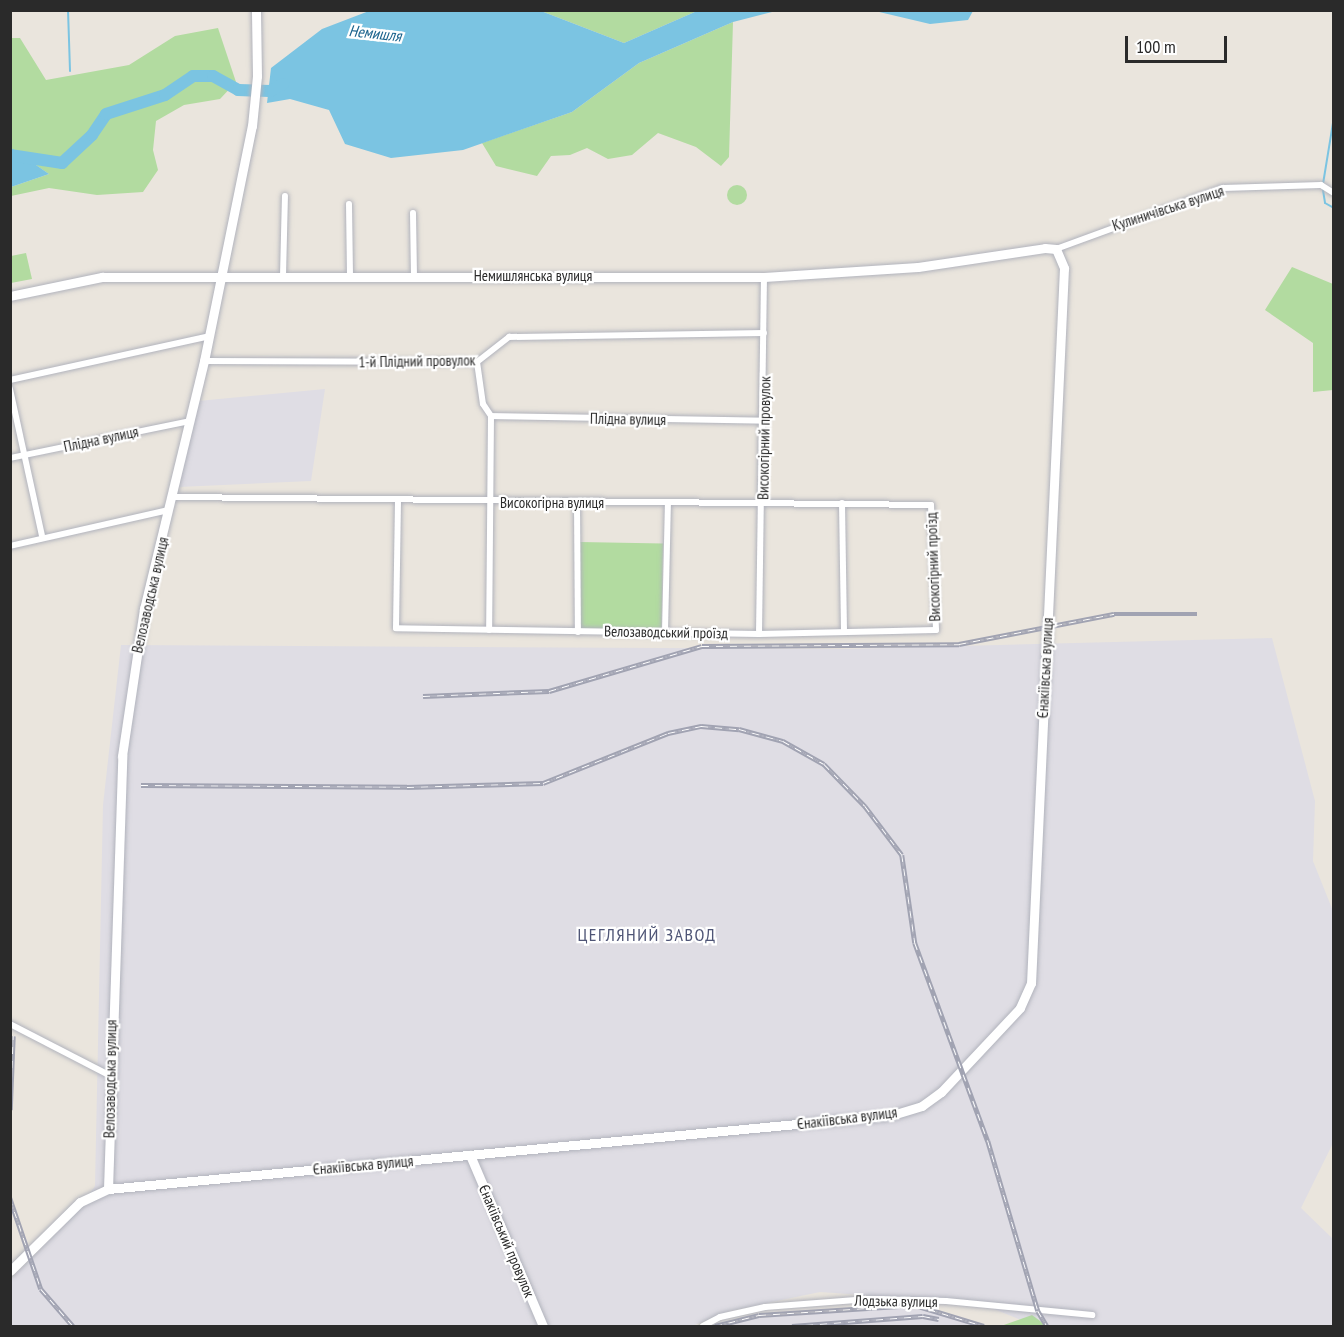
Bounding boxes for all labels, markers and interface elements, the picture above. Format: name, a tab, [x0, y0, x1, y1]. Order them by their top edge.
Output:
water label: Немишля	[348, 21, 402, 45]
scale bar	[1128, 24, 1230, 62]
text: 100 m	[1136, 35, 1176, 58]
street label: Кулиничівська вулиця	[1110, 181, 1226, 235]
street label: Немишлянська вулиця	[474, 267, 592, 285]
street label: 1-й Плідний провулок	[358, 351, 476, 371]
street label: Високогірний провулок	[754, 376, 774, 500]
street label: Плідна вулиця	[590, 409, 666, 429]
street label: Плідна вулиця	[62, 422, 140, 456]
street label: Високогірна вулиця	[500, 494, 604, 512]
street label: Високогірний проїзд	[922, 512, 944, 622]
street label: Велозаводська вулиця	[128, 535, 172, 655]
street label: Єнакіївська вулиця	[1033, 617, 1057, 719]
street label: Велозаводський проїзд	[604, 622, 728, 642]
district label: ЦЕГЛЯНИЙ ЗАВОД	[577, 924, 717, 946]
street label: Велозаводська вулиця	[100, 1020, 120, 1138]
street label: Єнакіївська вулиця	[796, 1103, 898, 1133]
street label: Єнакіївська вулиця	[312, 1152, 414, 1178]
street label: Єнакіївський провулок	[475, 1182, 539, 1300]
street label: Лодзька вулиця	[854, 1291, 938, 1311]

